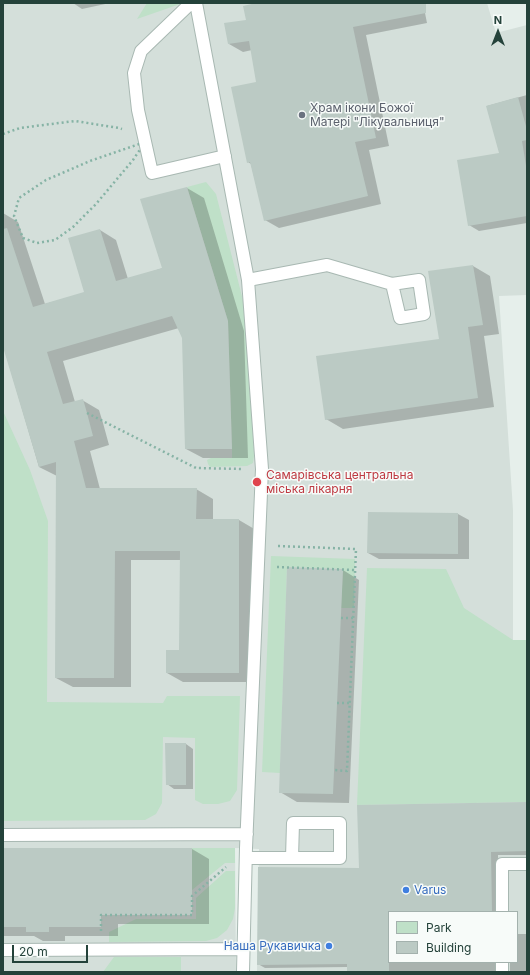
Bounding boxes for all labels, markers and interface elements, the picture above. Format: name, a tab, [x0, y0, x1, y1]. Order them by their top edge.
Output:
north arrow	[478, 12, 518, 52]
text: N	[494, 13, 502, 27]
place label: Храм ікони Божої Матері "Лікувальниця"	[310, 101, 444, 129]
marker: Храм ікони Божої Матері "Лікувальниця"	[297, 110, 307, 120]
place label: Самарівська центральна міська лікарня	[266, 468, 413, 496]
marker: Самарівська центральна міська лікарня	[251, 476, 263, 488]
place label: Varus	[414, 883, 446, 897]
marker: Varus	[401, 885, 411, 895]
legend	[388, 911, 518, 963]
text: Park	[426, 920, 452, 935]
scale bar	[14, 937, 90, 963]
place label: Наша Рукавичка	[224, 939, 321, 953]
text: Building	[426, 940, 471, 955]
marker: Наша Рукавичка	[324, 941, 334, 951]
text: 20 m	[19, 944, 48, 959]

